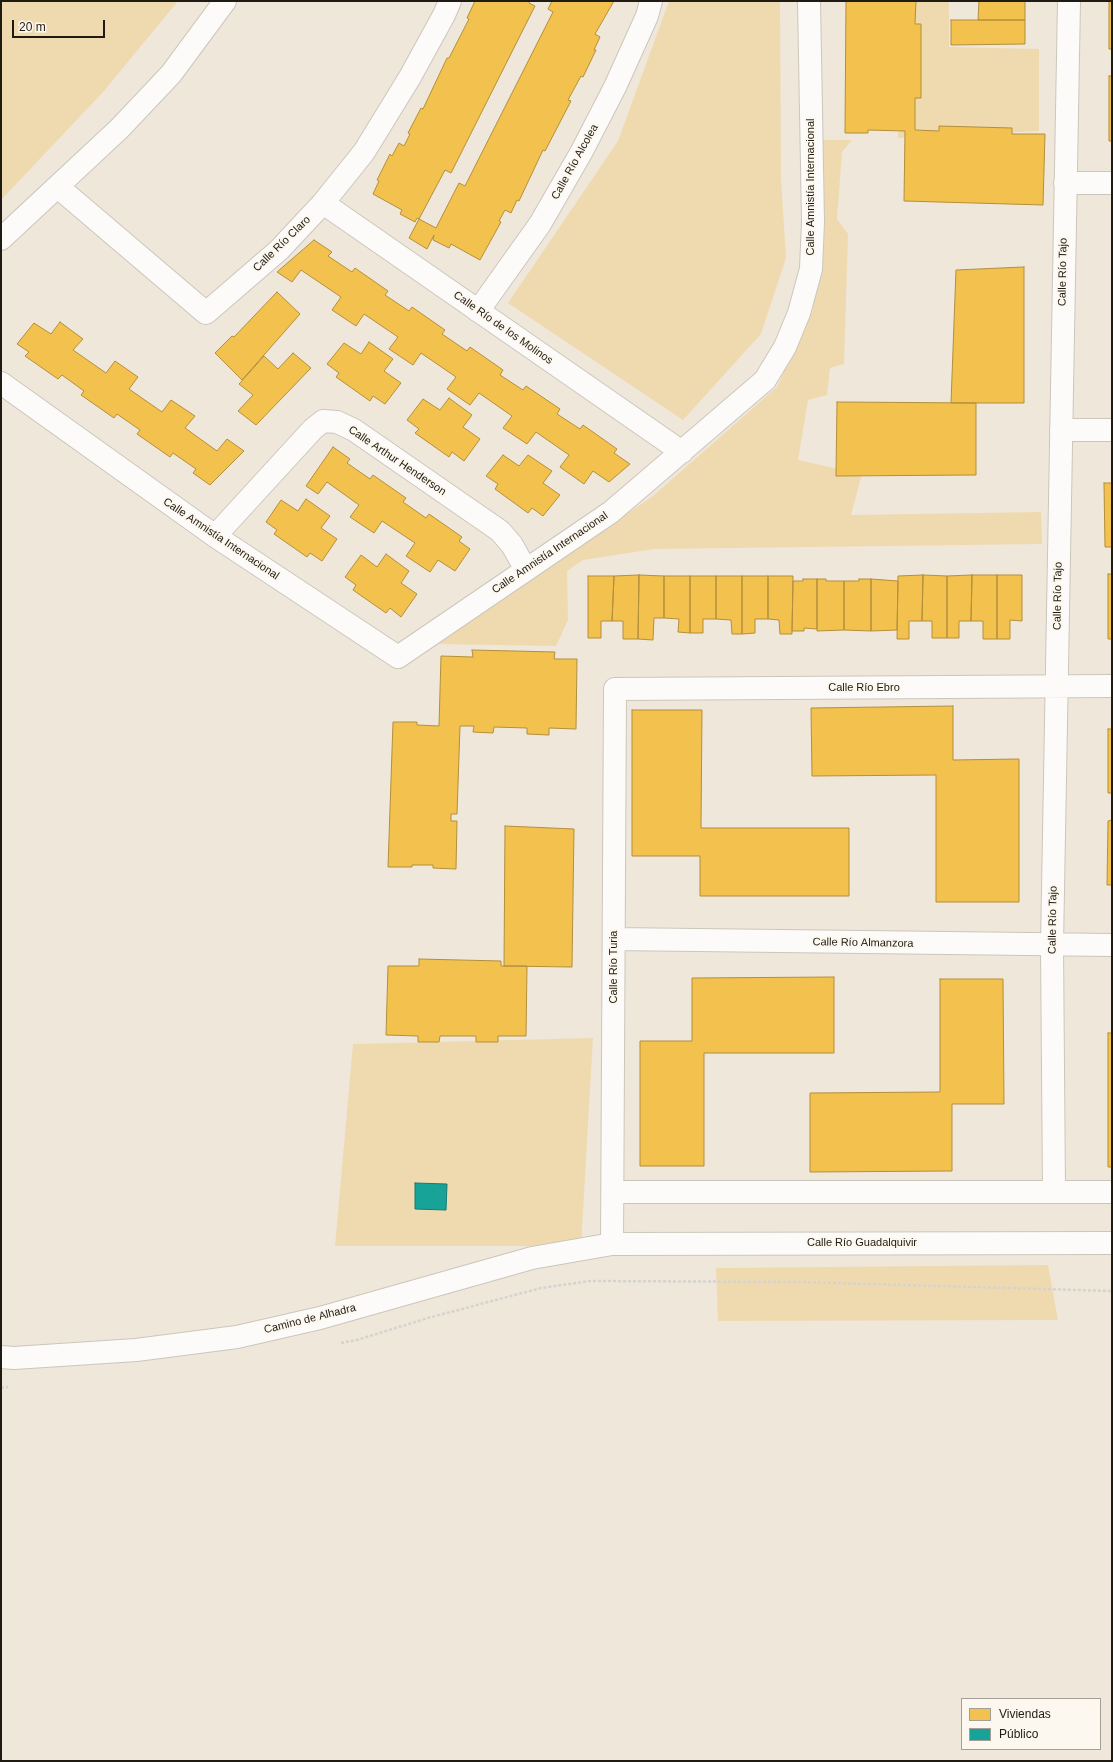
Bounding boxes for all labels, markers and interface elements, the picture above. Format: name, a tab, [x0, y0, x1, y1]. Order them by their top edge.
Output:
scale bar	[14, 12, 107, 38]
text: 20 m	[19, 20, 46, 34]
street label: Calle Amnistía Internacional	[804, 119, 818, 255]
street label: Calle Río Alcolea	[549, 122, 601, 202]
street label: Calle Río Claro	[251, 213, 313, 275]
street label: Calle Río Tajo	[1056, 238, 1070, 306]
street label: Calle Río de los Molinos	[451, 289, 555, 367]
street label: Calle Arthur Henderson	[346, 423, 448, 499]
street label: Calle Amnistía Internacional	[161, 495, 281, 583]
street label: Calle Amnistía Internacional	[490, 509, 610, 597]
street label: Calle Río Tajo	[1051, 562, 1065, 630]
street label: Calle Río Ebro	[828, 681, 900, 695]
street label: Calle Río Tajo	[1046, 886, 1060, 954]
street label: Calle Río Turia	[607, 931, 621, 1003]
street label: Calle Río Almanzora	[812, 936, 914, 950]
street label: Calle Río Guadalquivir	[807, 1236, 917, 1250]
street label: Camino de Alhadra	[263, 1301, 357, 1337]
legend	[961, 1698, 1101, 1750]
text: Viviendas	[999, 1707, 1051, 1721]
text: Público	[999, 1727, 1038, 1741]

